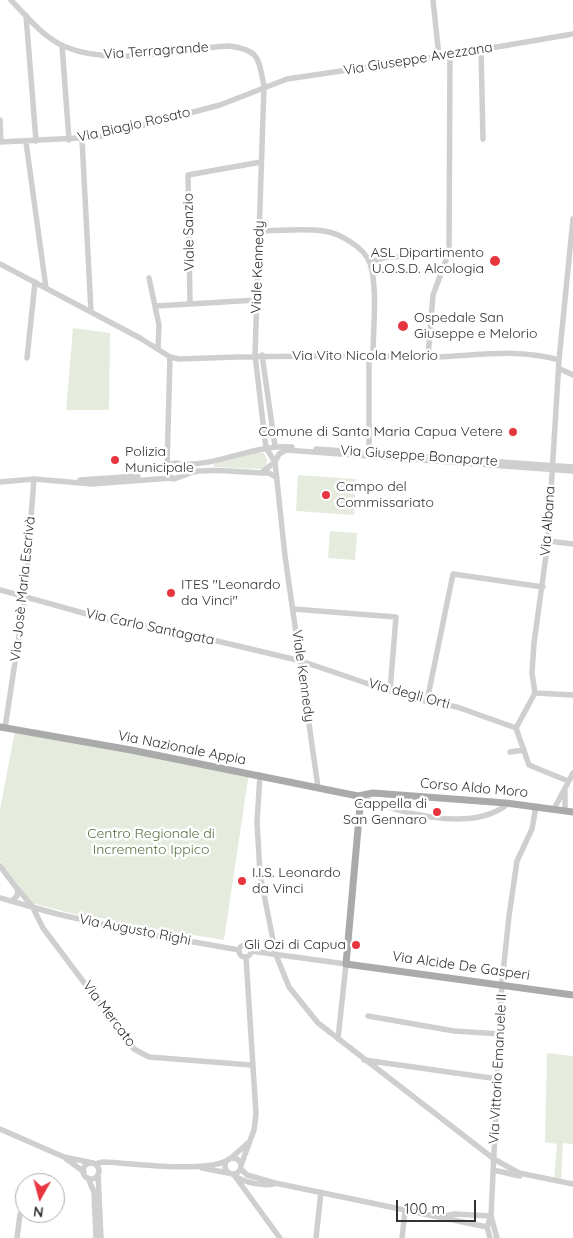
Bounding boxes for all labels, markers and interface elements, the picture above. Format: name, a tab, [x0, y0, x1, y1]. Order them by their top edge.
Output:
street label: Via Terragrande	[103, 39, 209, 63]
street label: Via Giuseppe Avezzana	[342, 39, 494, 79]
street label: Via Biagio Rosato	[76, 104, 192, 146]
street label: Viale Sanzio	[180, 193, 198, 271]
street label: Viale Kennedy	[248, 220, 268, 314]
place label: ASL Dipartimento U.O.S.D. Alcologia	[371, 245, 484, 278]
marker: ASL Dipartimento U.O.S.D. Alcologia	[488, 254, 502, 268]
place label: Ospedale San Giuseppe e Melorio	[414, 310, 537, 342]
marker: Ospedale San Giuseppe e Melorio	[396, 319, 410, 333]
street label: Via Vito Nicola Melorio	[292, 348, 438, 364]
place label: Comune di Santa Maria Capua Vetere	[258, 424, 503, 440]
marker: Comune di Santa Maria Capua Vetere	[507, 426, 519, 438]
street label: Via Giuseppe Bonaparte	[340, 442, 498, 470]
place label: Polizia Municipale	[125, 444, 194, 477]
marker: Polizia Municipale	[109, 454, 121, 466]
place label: Campo del Commissariato	[336, 479, 434, 512]
street label: Via Albana	[537, 485, 559, 557]
marker: Campo del Commissariato	[320, 489, 332, 501]
street label: Via Josè Maria Escrivà	[7, 515, 39, 663]
place label: ITES "Leonardo da Vinci"	[181, 577, 280, 610]
marker: ITES "Leonardo da Vinci"	[165, 587, 177, 599]
street label: Via Carlo Santagata	[84, 605, 216, 649]
street label: Viale Kennedy	[288, 629, 318, 723]
street label: Via degli Orti	[366, 675, 452, 713]
street label: Via Nazionale Appia	[116, 727, 248, 769]
street label: Corso Aldo Moro	[419, 775, 529, 801]
place label: Cappella di San Gennaro	[343, 796, 427, 829]
marker: Cappella di San Gennaro	[431, 806, 443, 818]
park label: Centro Regionale di Incremento Ippico	[87, 826, 215, 859]
place label: I.I.S. Leonardo da Vinci	[252, 865, 341, 898]
marker: I.I.S. Leonardo da Vinci	[236, 875, 248, 887]
street label: Via Augusto Righi	[78, 911, 192, 949]
place label: Gli Ozi di Capua	[244, 937, 346, 953]
marker: Gli Ozi di Capua	[350, 939, 362, 951]
street label: Via Alcide De Gasperi	[391, 948, 531, 984]
street label: Via Mercato	[79, 978, 139, 1050]
street label: Via Vittorio Emanuele II	[486, 993, 510, 1145]
north arrow	[15, 1173, 65, 1223]
scale bar	[398, 1190, 478, 1222]
text: 100 m	[404, 1199, 445, 1218]
text: N	[32, 1202, 45, 1221]

